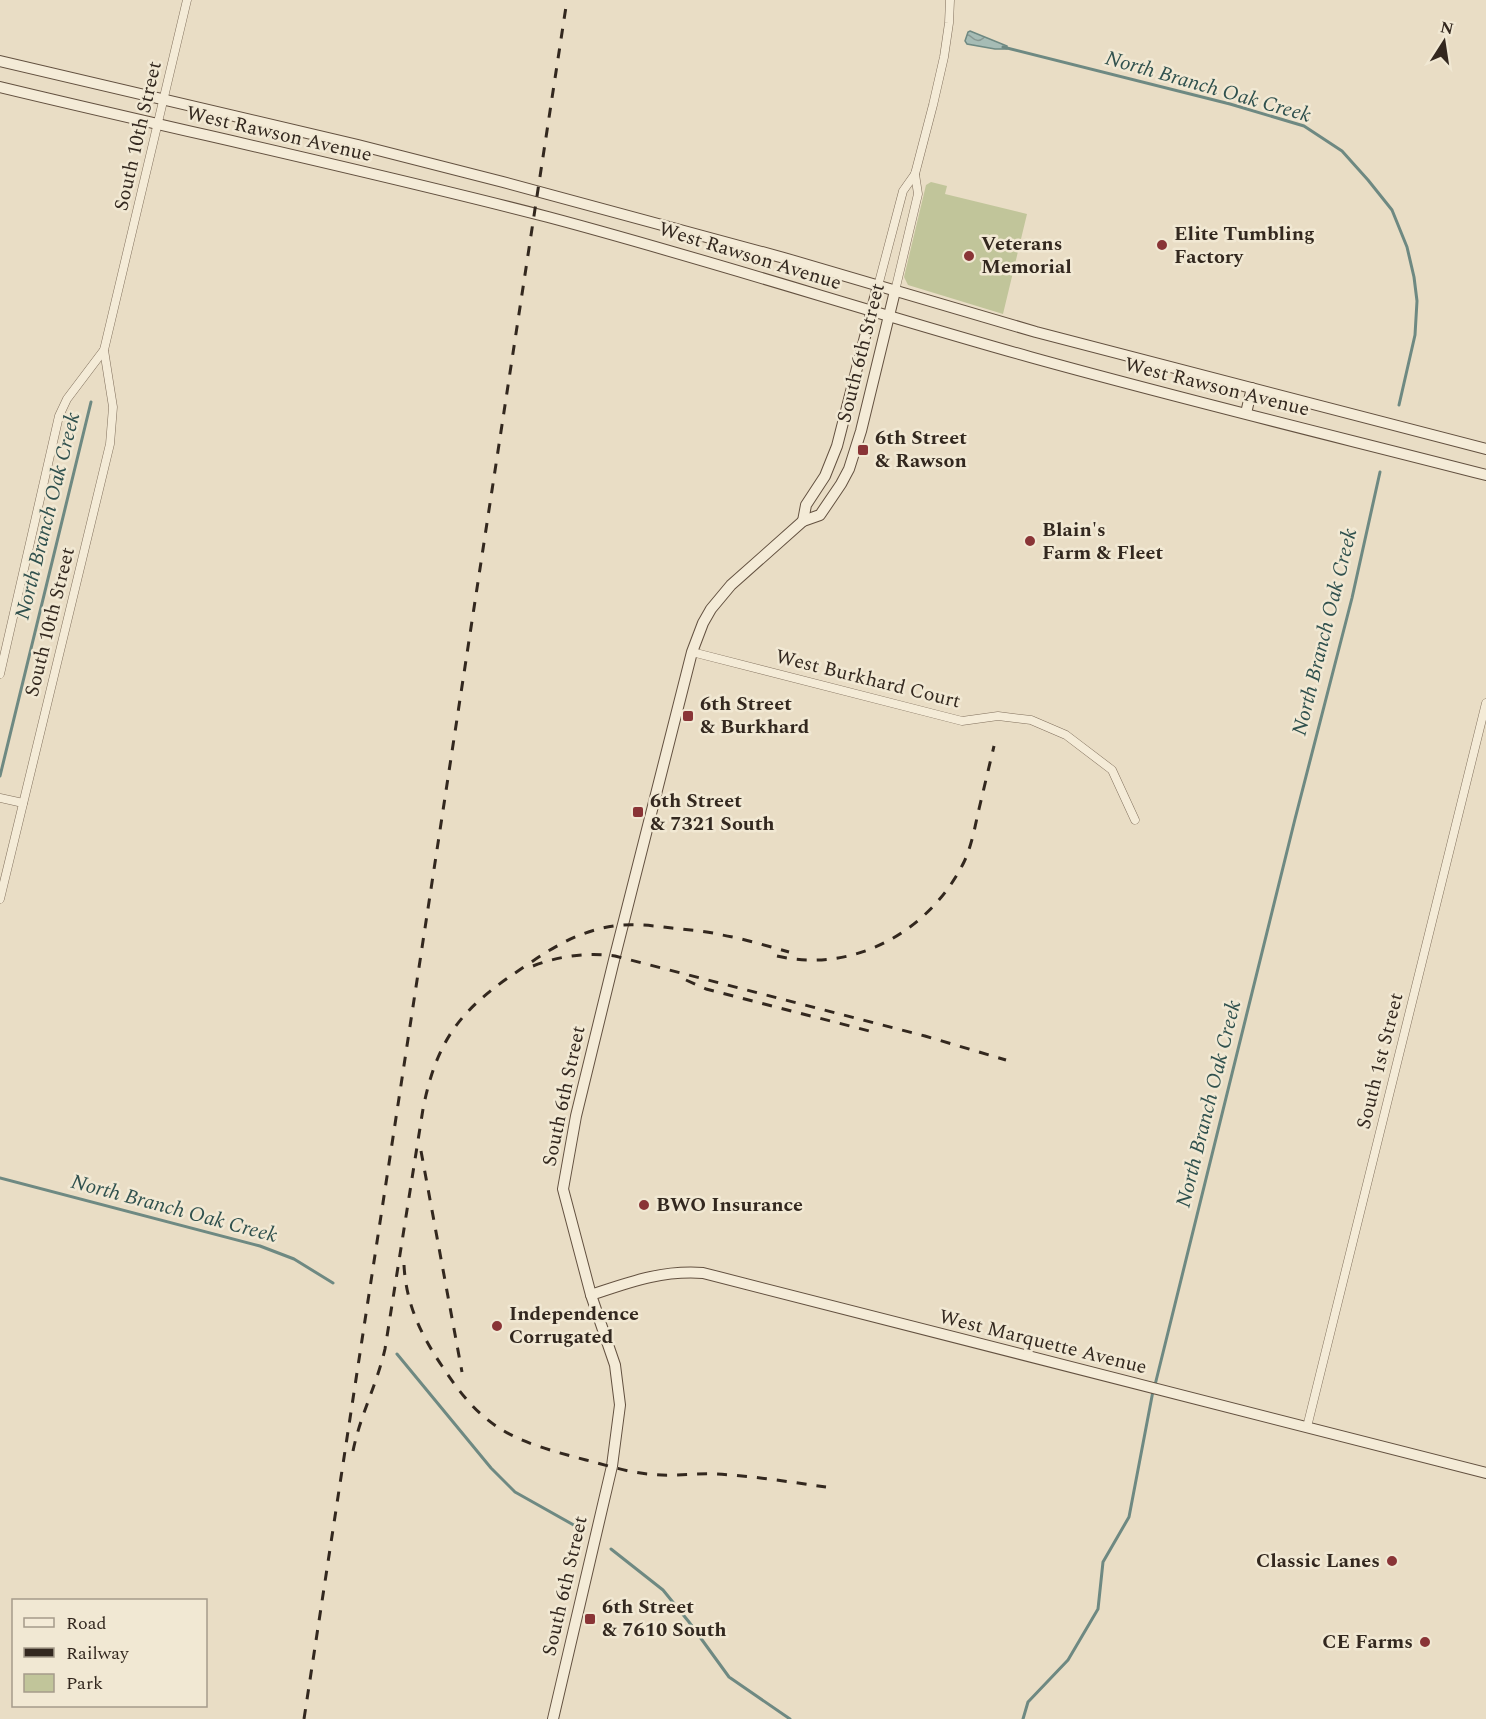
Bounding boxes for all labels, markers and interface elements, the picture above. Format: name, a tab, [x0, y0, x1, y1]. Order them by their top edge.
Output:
north arrow	[1414, 12, 1474, 72]
text: N	[1438, 15, 1456, 41]
water label: North Branch Oak Creek	[1101, 42, 1315, 132]
street label: South 10th Street	[106, 58, 170, 214]
street label: West Rawson Avenue	[183, 98, 375, 170]
street label: West Rawson Avenue	[655, 214, 845, 298]
place label: Elite Tumbling Factory	[1174, 219, 1315, 272]
place label: Veterans Memorial	[981, 229, 1072, 282]
marker: Elite Tumbling Factory	[1155, 238, 1169, 252]
marker: Veterans Memorial	[962, 249, 976, 263]
street label: South 6th Street	[829, 280, 893, 426]
street label: West Rawson Avenue	[1121, 349, 1313, 425]
water label: North Branch Oak Creek	[7, 409, 89, 623]
place label: 6th Street & Rawson	[875, 423, 967, 476]
marker: 6th Street & Rawson	[856, 443, 870, 457]
place label: Blain's Farm & Fleet	[1042, 515, 1164, 568]
water label: North Branch Oak Creek	[1284, 525, 1366, 739]
marker: Blain's Farm & Fleet	[1023, 534, 1037, 548]
street label: South 10th Street	[17, 544, 83, 700]
street label: West Burkhard Court	[772, 641, 964, 717]
place label: 6th Street & Burkhard	[700, 689, 810, 742]
marker: 6th Street & Burkhard	[681, 709, 695, 723]
place label: 6th Street & 7321 South	[650, 786, 775, 839]
marker: 6th Street & 7321 South	[631, 805, 645, 819]
street label: South 1st Street	[1349, 990, 1411, 1132]
water label: North Branch Oak Creek	[1168, 997, 1250, 1211]
street label: South 6th Street	[534, 1023, 594, 1169]
water label: North Branch Oak Creek	[67, 1166, 281, 1252]
place label: BWO Insurance	[656, 1190, 803, 1220]
marker: BWO Insurance	[637, 1198, 651, 1212]
place label: Independence Corrugated	[509, 1299, 639, 1352]
street label: West Marquette Avenue	[936, 1302, 1150, 1382]
marker: Independence Corrugated	[490, 1319, 504, 1333]
street label: South 6th Street	[534, 1513, 596, 1659]
place label: Classic Lanes	[1256, 1546, 1380, 1576]
marker: Classic Lanes	[1385, 1554, 1399, 1568]
place label: 6th Street & 7610 South	[602, 1592, 727, 1645]
legend	[12, 1599, 207, 1707]
text: Road	[66, 1610, 107, 1637]
marker: 6th Street & 7610 South	[583, 1612, 597, 1626]
place label: CE Farms	[1322, 1627, 1413, 1657]
marker: CE Farms	[1418, 1635, 1432, 1649]
text: Railway	[66, 1640, 130, 1667]
text: Park	[66, 1670, 103, 1697]

